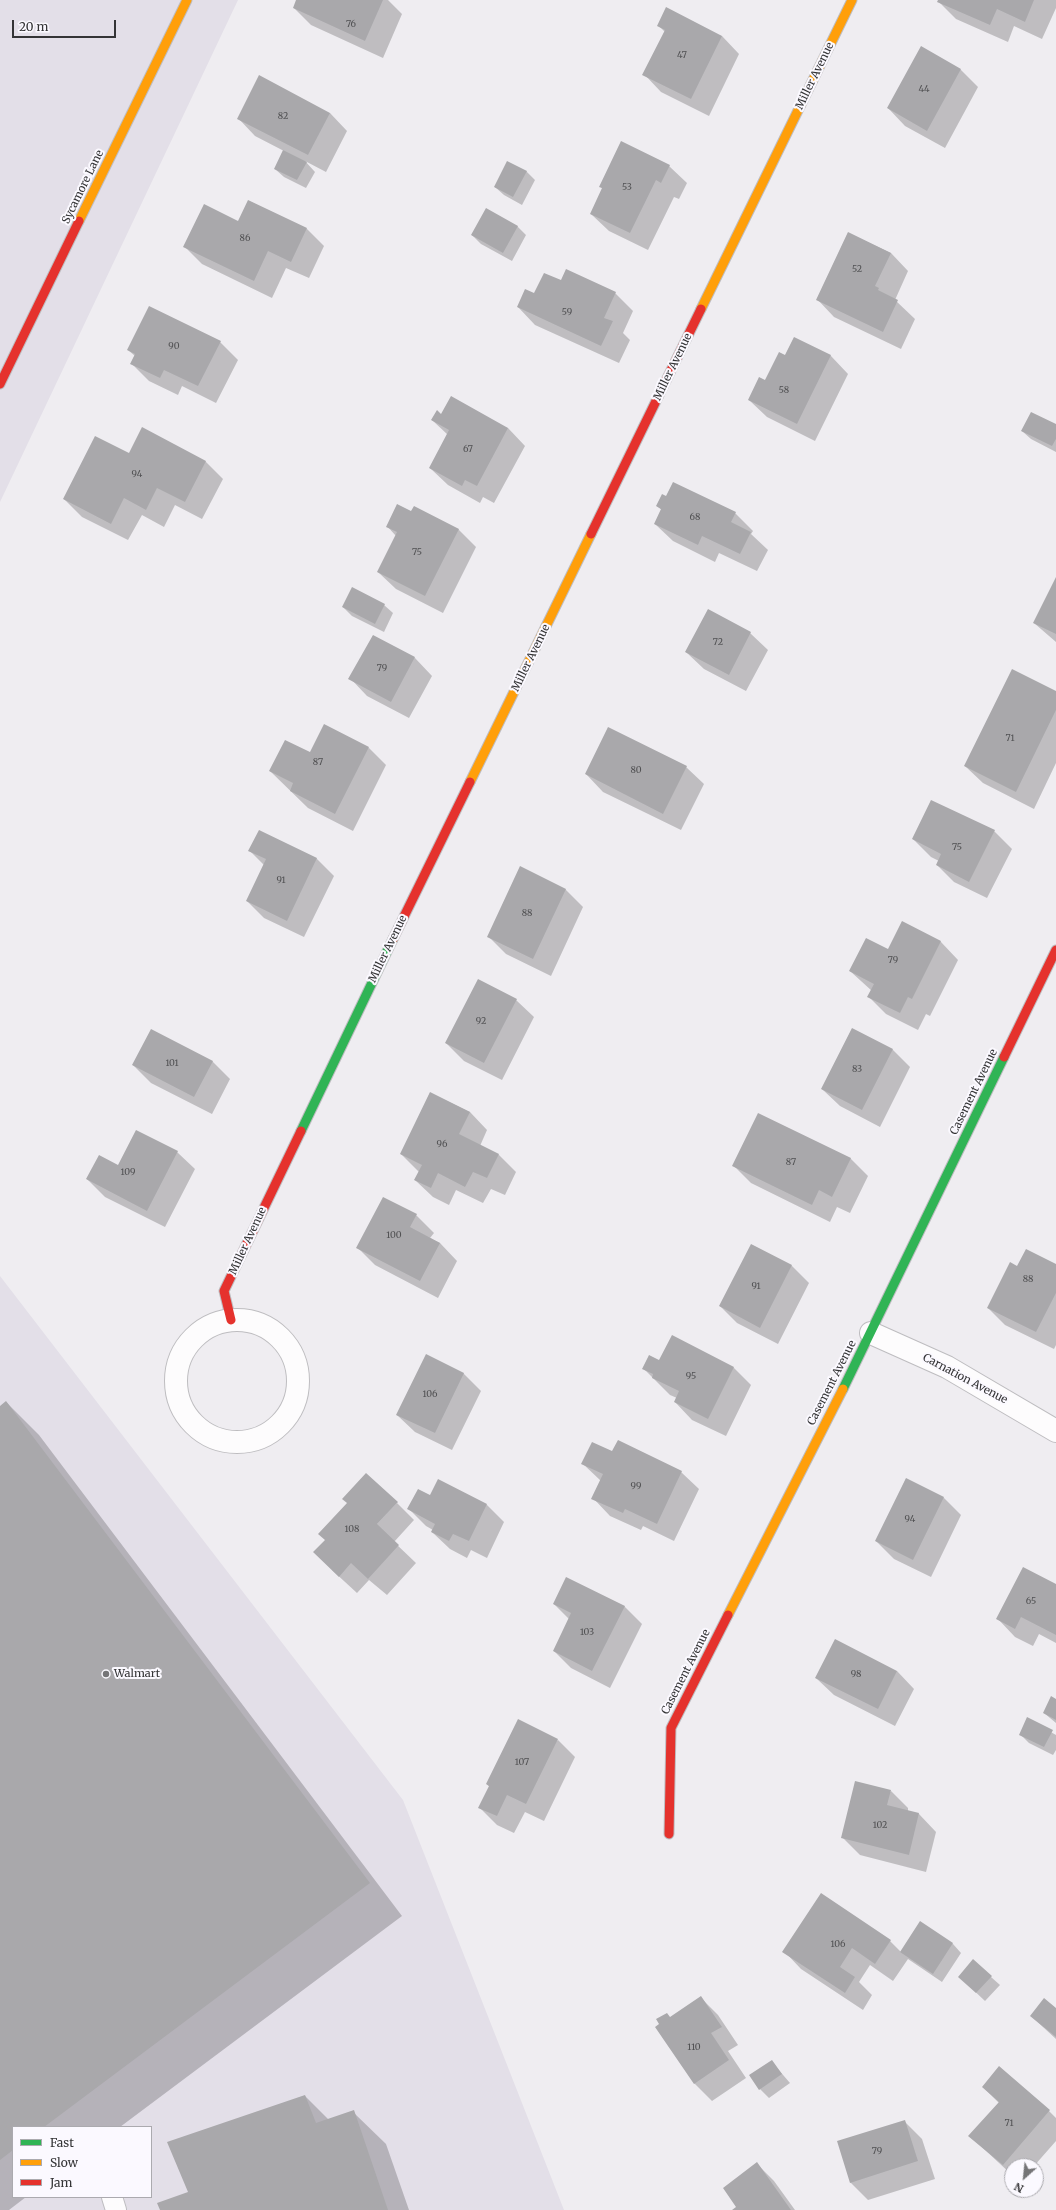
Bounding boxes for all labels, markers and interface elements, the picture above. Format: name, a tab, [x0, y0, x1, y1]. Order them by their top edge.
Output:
scale bar	[14, 12, 118, 38]
text: 20 m	[19, 19, 48, 34]
house number: 76	[346, 19, 356, 29]
street label: Miller Avenue	[793, 40, 837, 112]
house number: 47	[677, 50, 687, 60]
house number: 44	[918, 84, 930, 94]
house number: 82	[278, 111, 288, 121]
street label: Sycamore Lane	[59, 148, 107, 226]
house number: 53	[622, 182, 632, 192]
house number: 86	[240, 233, 250, 243]
house number: 52	[852, 264, 862, 274]
house number: 59	[562, 307, 572, 317]
street label: Miller Avenue	[651, 331, 695, 403]
house number: 90	[168, 341, 180, 351]
house number: 58	[779, 385, 789, 395]
house number: 67	[463, 444, 473, 454]
house number: 94	[132, 469, 142, 479]
house number: 68	[690, 512, 700, 522]
house number: 75	[412, 547, 422, 557]
street label: Miller Avenue	[509, 622, 553, 694]
house number: 72	[713, 637, 723, 647]
house number: 79	[377, 663, 387, 673]
house number: 71	[1005, 733, 1015, 743]
house number: 87	[313, 757, 323, 767]
house number: 80	[630, 765, 642, 775]
house number: 75	[952, 842, 962, 852]
house number: 91	[276, 875, 286, 885]
house number: 88	[522, 908, 532, 918]
street label: Miller Avenue	[366, 913, 410, 985]
house number: 79	[888, 955, 898, 965]
house number: 92	[476, 1016, 486, 1026]
street label: Casement Avenue	[948, 1047, 1000, 1137]
house number: 101	[165, 1058, 179, 1068]
house number: 83	[852, 1064, 862, 1074]
house number: 96	[437, 1139, 447, 1149]
house number: 87	[786, 1157, 796, 1167]
house number: 109	[121, 1167, 135, 1177]
street label: Miller Avenue	[227, 1205, 269, 1277]
house number: 100	[386, 1230, 402, 1240]
house number: 88	[1023, 1274, 1033, 1284]
house number: 91	[751, 1281, 761, 1291]
street label: Casement Avenue	[805, 1338, 859, 1428]
street label: Carnation Avenue	[920, 1351, 1010, 1407]
house number: 95	[686, 1371, 696, 1381]
house number: 106	[423, 1389, 437, 1399]
house number: 99	[631, 1481, 641, 1491]
house number: 94	[905, 1514, 915, 1524]
house number: 108	[345, 1524, 359, 1534]
house number: 65	[1026, 1596, 1036, 1606]
house number: 103	[580, 1627, 594, 1637]
street label: Casement Avenue	[659, 1627, 713, 1717]
place label: Walmart	[114, 1667, 160, 1681]
marker: Walmart	[101, 1669, 111, 1679]
house number: 98	[851, 1669, 861, 1679]
house number: 107	[515, 1757, 529, 1767]
house number: 102	[873, 1820, 887, 1830]
house number: 106	[831, 1939, 845, 1949]
house number: 110	[687, 2042, 701, 2052]
house number: 71	[1004, 2118, 1014, 2128]
legend	[12, 2126, 152, 2198]
text: Fast	[50, 2135, 74, 2150]
house number: 79	[872, 2146, 882, 2156]
text: Slow	[50, 2155, 78, 2170]
north arrow	[1004, 2158, 1044, 2198]
text: Jam	[50, 2175, 72, 2190]
text: N	[1012, 2180, 1026, 2196]

